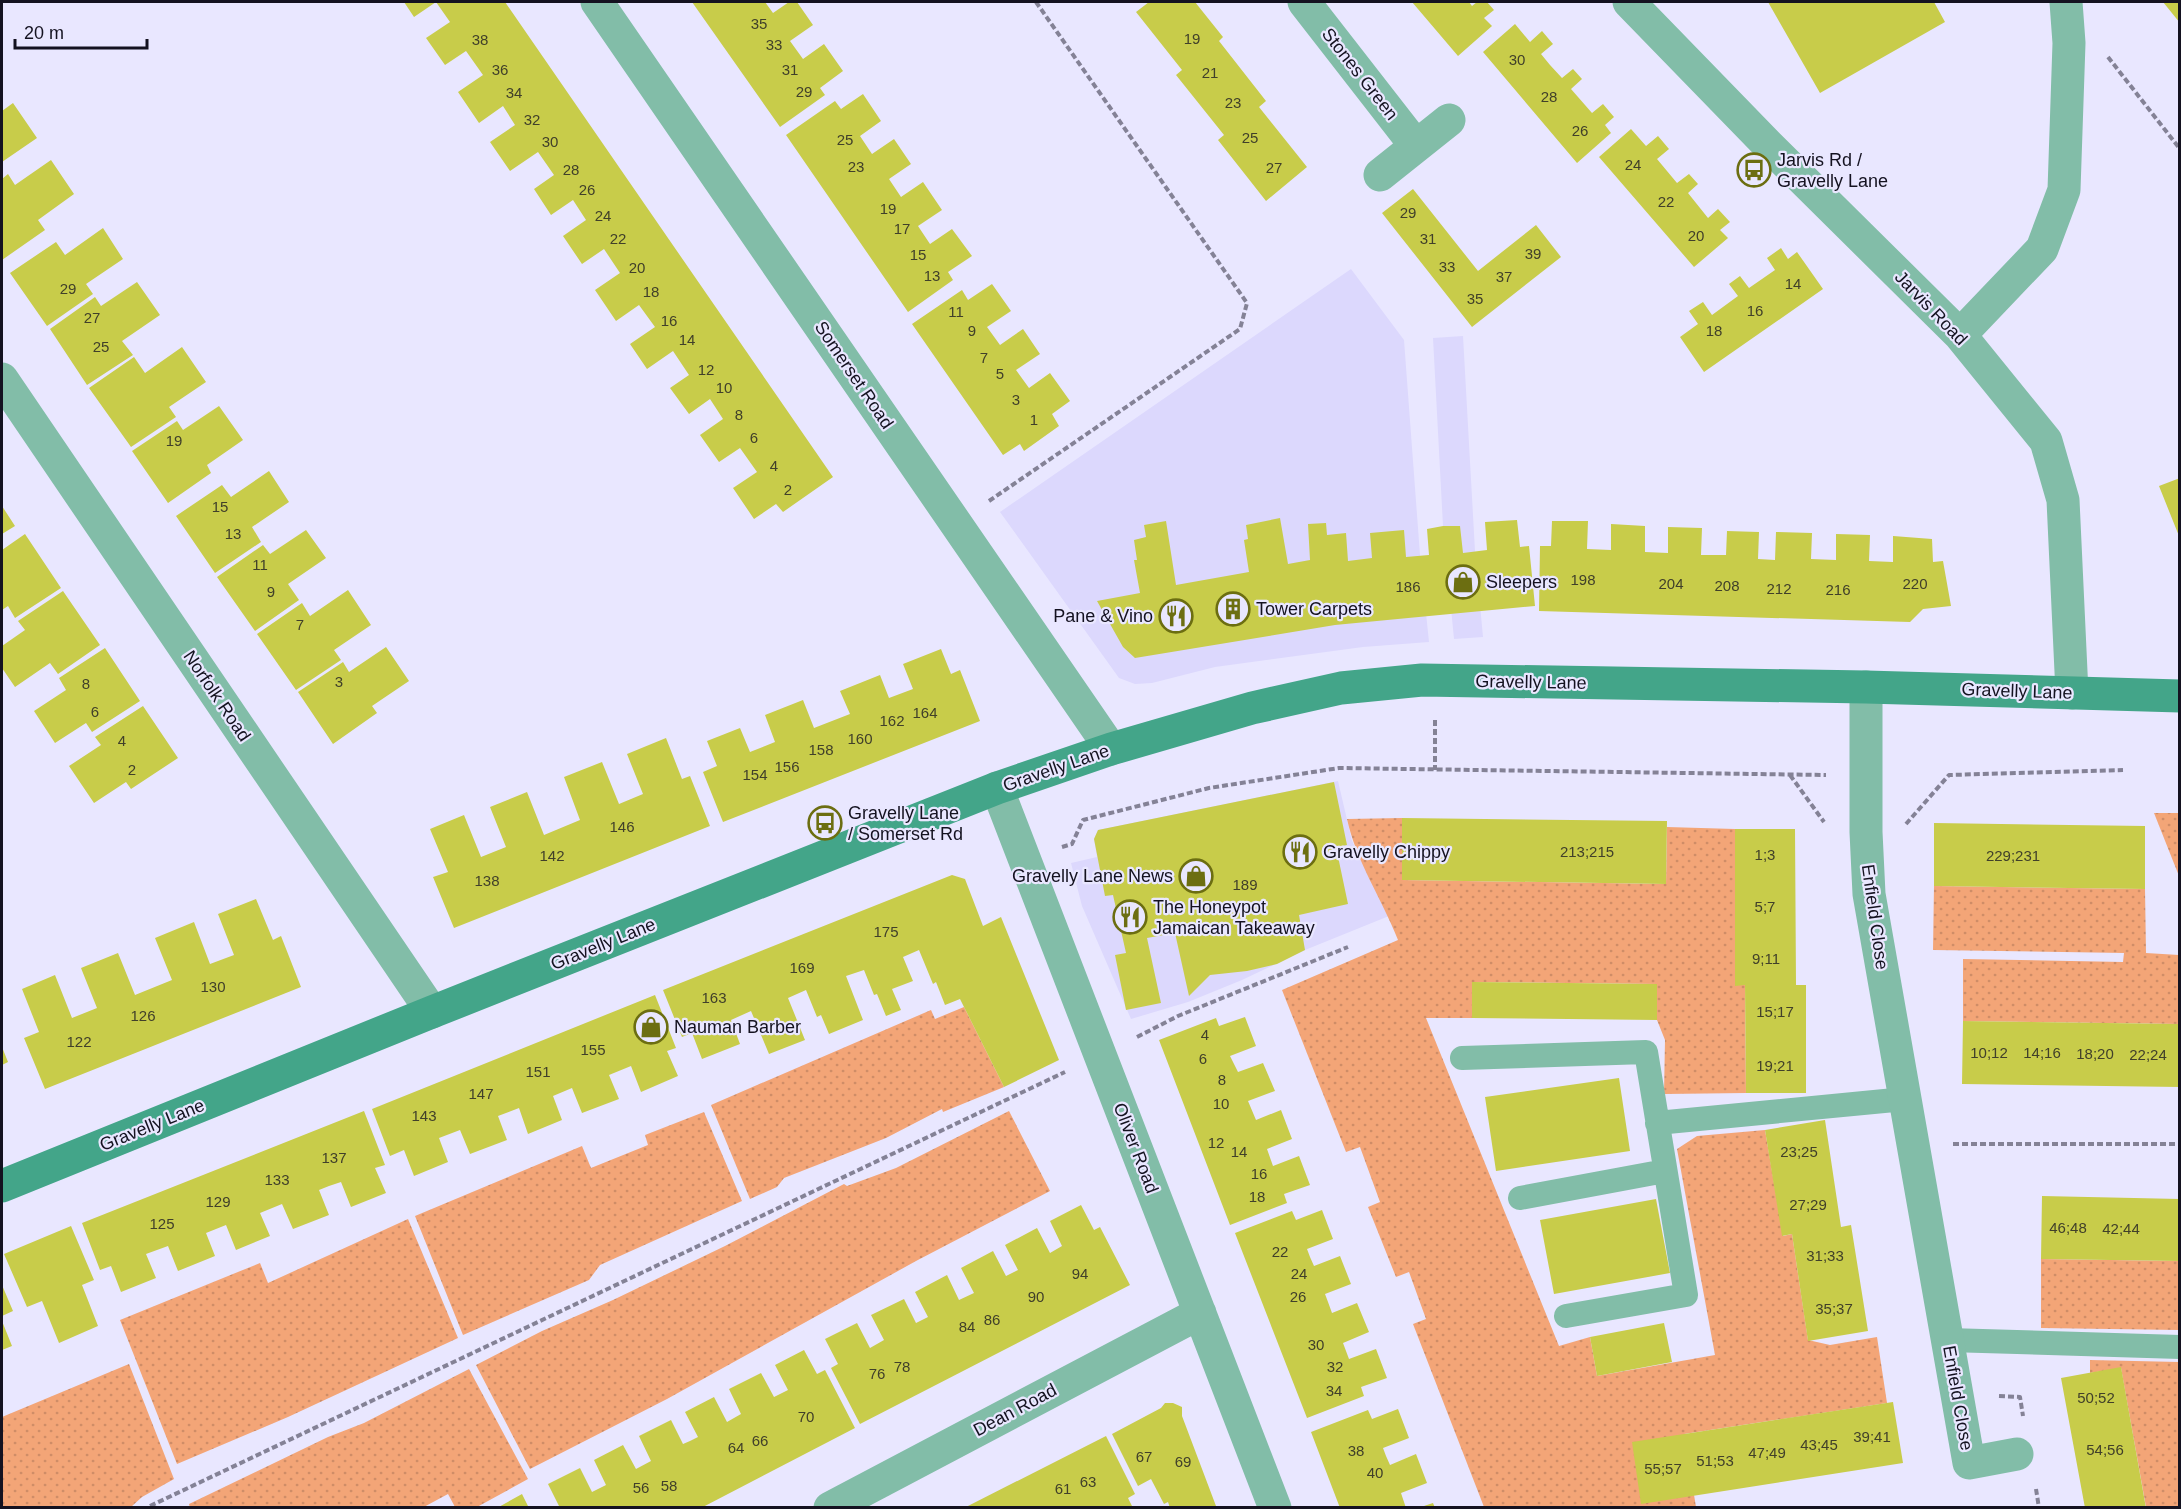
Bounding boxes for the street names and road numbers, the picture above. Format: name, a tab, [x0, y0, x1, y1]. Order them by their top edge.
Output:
street label: Stones Green	[1318, 24, 1402, 124]
street label: Jarvis Road	[1891, 267, 1971, 349]
street label: Somerset Road	[811, 318, 897, 432]
street label: Norfolk Road	[179, 647, 255, 745]
street label: Gravelly Lane	[1475, 671, 1587, 693]
street label: Gravelly Lane	[1961, 679, 2073, 703]
street label: Gravelly Lane	[1000, 740, 1112, 796]
street label: Enfield Close	[1858, 863, 1892, 971]
street label: Gravelly Lane	[548, 914, 658, 974]
street label: Gravelly Lane	[97, 1095, 207, 1155]
street label: Oliver Road	[1110, 1100, 1162, 1196]
street label: Enfield Close	[1939, 1344, 1977, 1452]
street label: Dean Road	[970, 1380, 1060, 1440]

